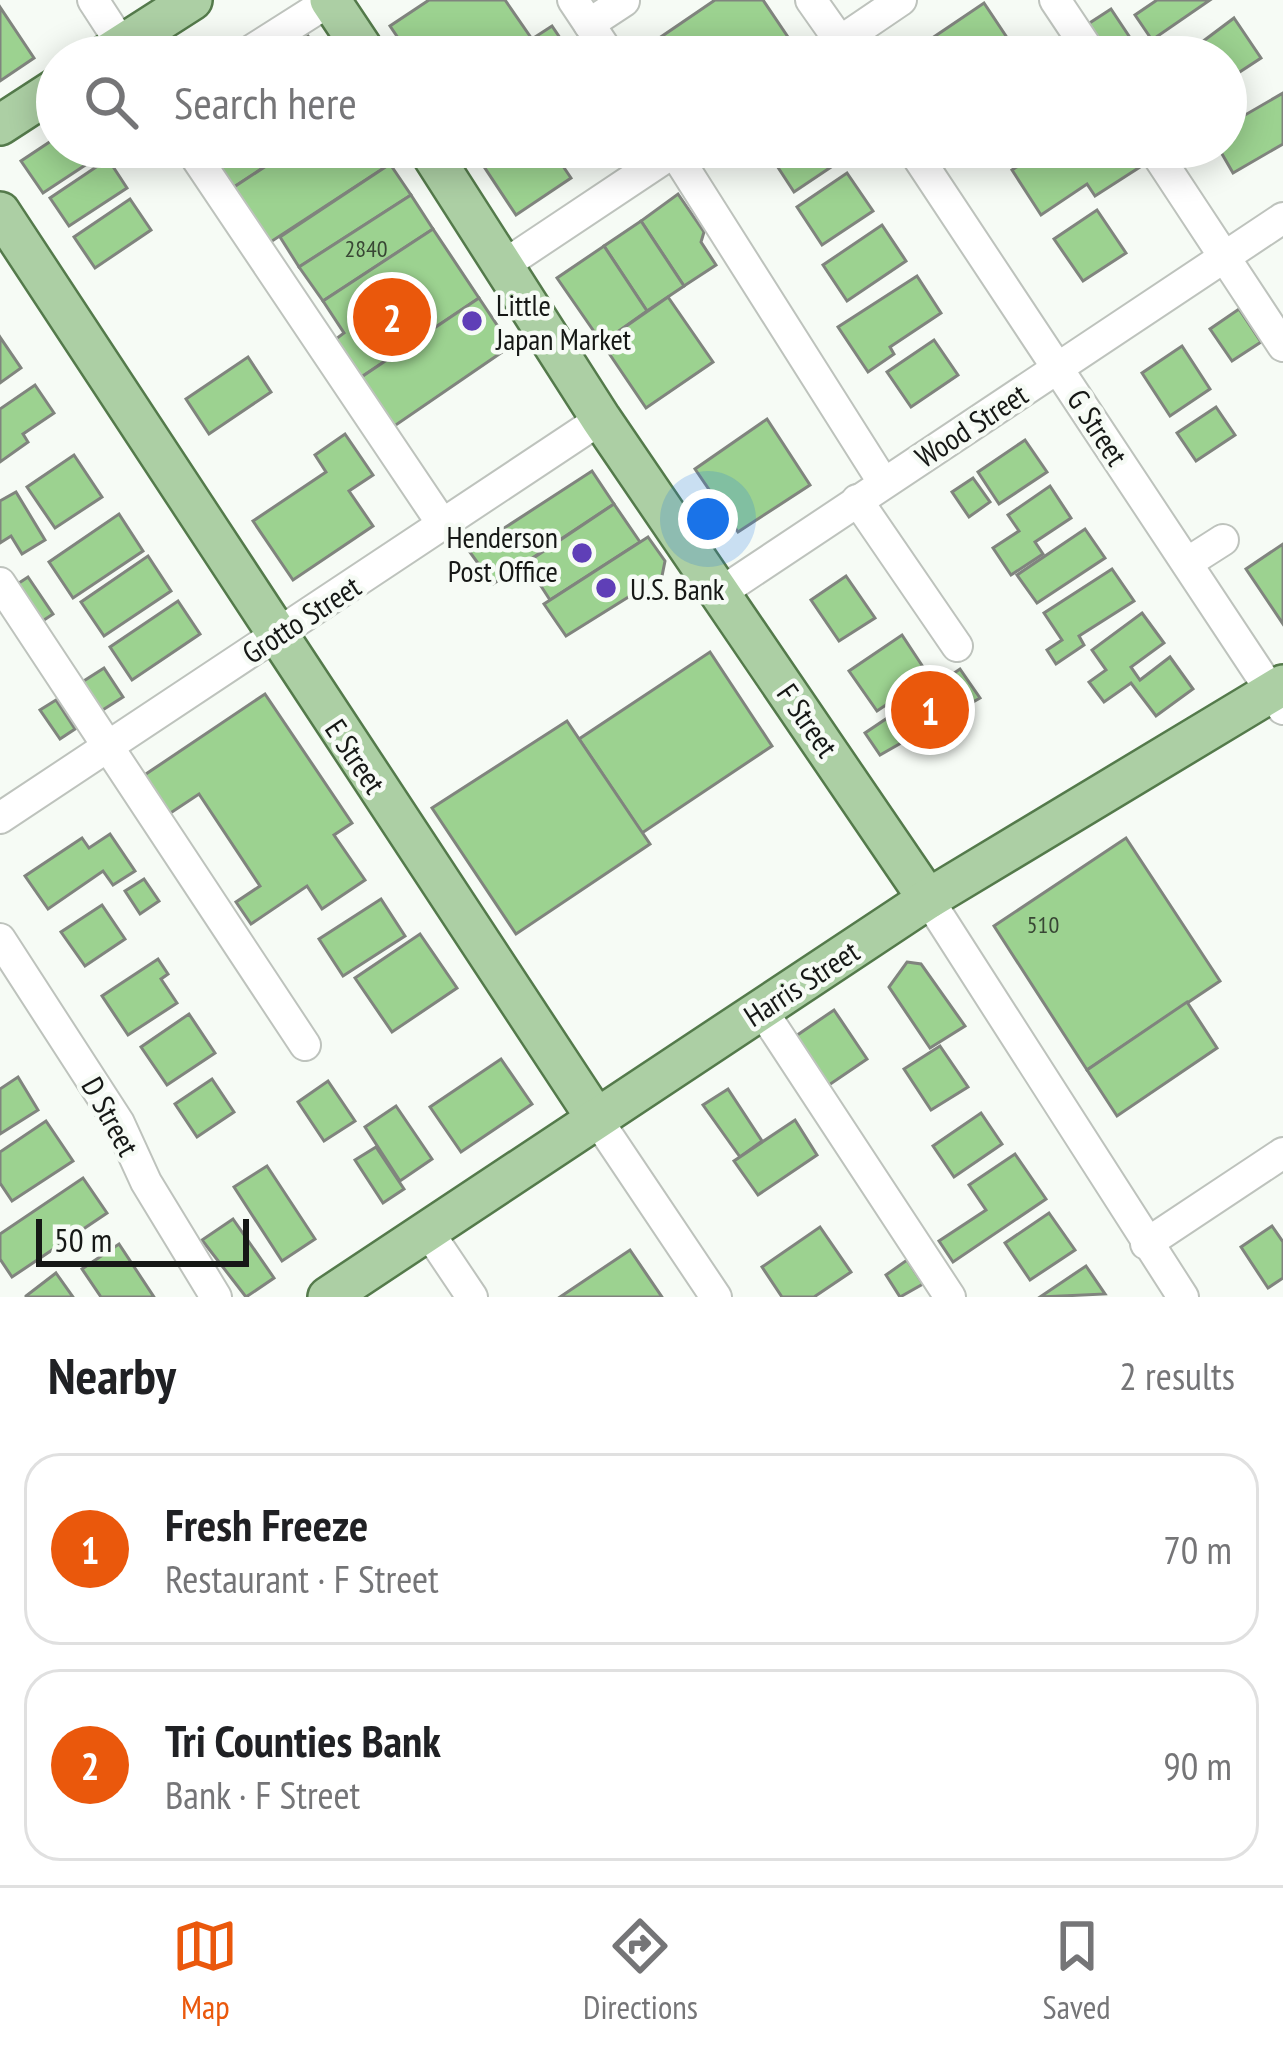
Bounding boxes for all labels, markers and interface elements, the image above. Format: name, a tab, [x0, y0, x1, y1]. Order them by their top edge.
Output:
search box	[36, 36, 1247, 168]
icon: search	[78, 69, 144, 135]
text: Search here	[174, 73, 357, 131]
house number: 2840	[344, 233, 388, 264]
pin: 2	[353, 272, 431, 362]
place label: Little Japan Market	[495, 285, 632, 358]
marker: Little Japan Market	[459, 308, 485, 334]
street label: Wood Street	[907, 374, 1035, 476]
street label: G Street	[1059, 381, 1137, 473]
your location	[678, 489, 738, 549]
place label: Henderson Post Office	[446, 517, 558, 590]
marker: Henderson Post Office	[569, 540, 595, 566]
street label: Grotto Street	[234, 566, 368, 672]
place label: U.S. Bank	[630, 569, 725, 608]
marker: U.S. Bank	[593, 575, 619, 601]
pin: 1	[891, 665, 969, 755]
street label: F Street	[769, 676, 848, 765]
street label: E Street	[317, 711, 395, 801]
house number: 510	[1027, 909, 1059, 940]
street label: Harris Street	[736, 931, 867, 1035]
street label: D Street	[74, 1070, 149, 1163]
scale bar	[36, 1213, 249, 1266]
text: 50 m	[54, 1218, 112, 1261]
text: Nearby	[48, 1342, 176, 1408]
text: 2 results	[1119, 1350, 1235, 1401]
text: Fresh Freeze	[165, 1495, 368, 1553]
text: 1	[81, 1524, 99, 1575]
text: 70 m	[1163, 1524, 1232, 1575]
text: Restaurant · F Street	[165, 1553, 439, 1604]
text: Tri Counties Bank	[165, 1711, 441, 1769]
text: 2	[81, 1740, 99, 1791]
text: 90 m	[1163, 1740, 1232, 1791]
text: Bank · F Street	[165, 1769, 360, 1820]
tab: Map	[172, 1913, 238, 2028]
tab: Directions	[583, 1913, 698, 2028]
tab: Saved	[1043, 1913, 1111, 2028]

